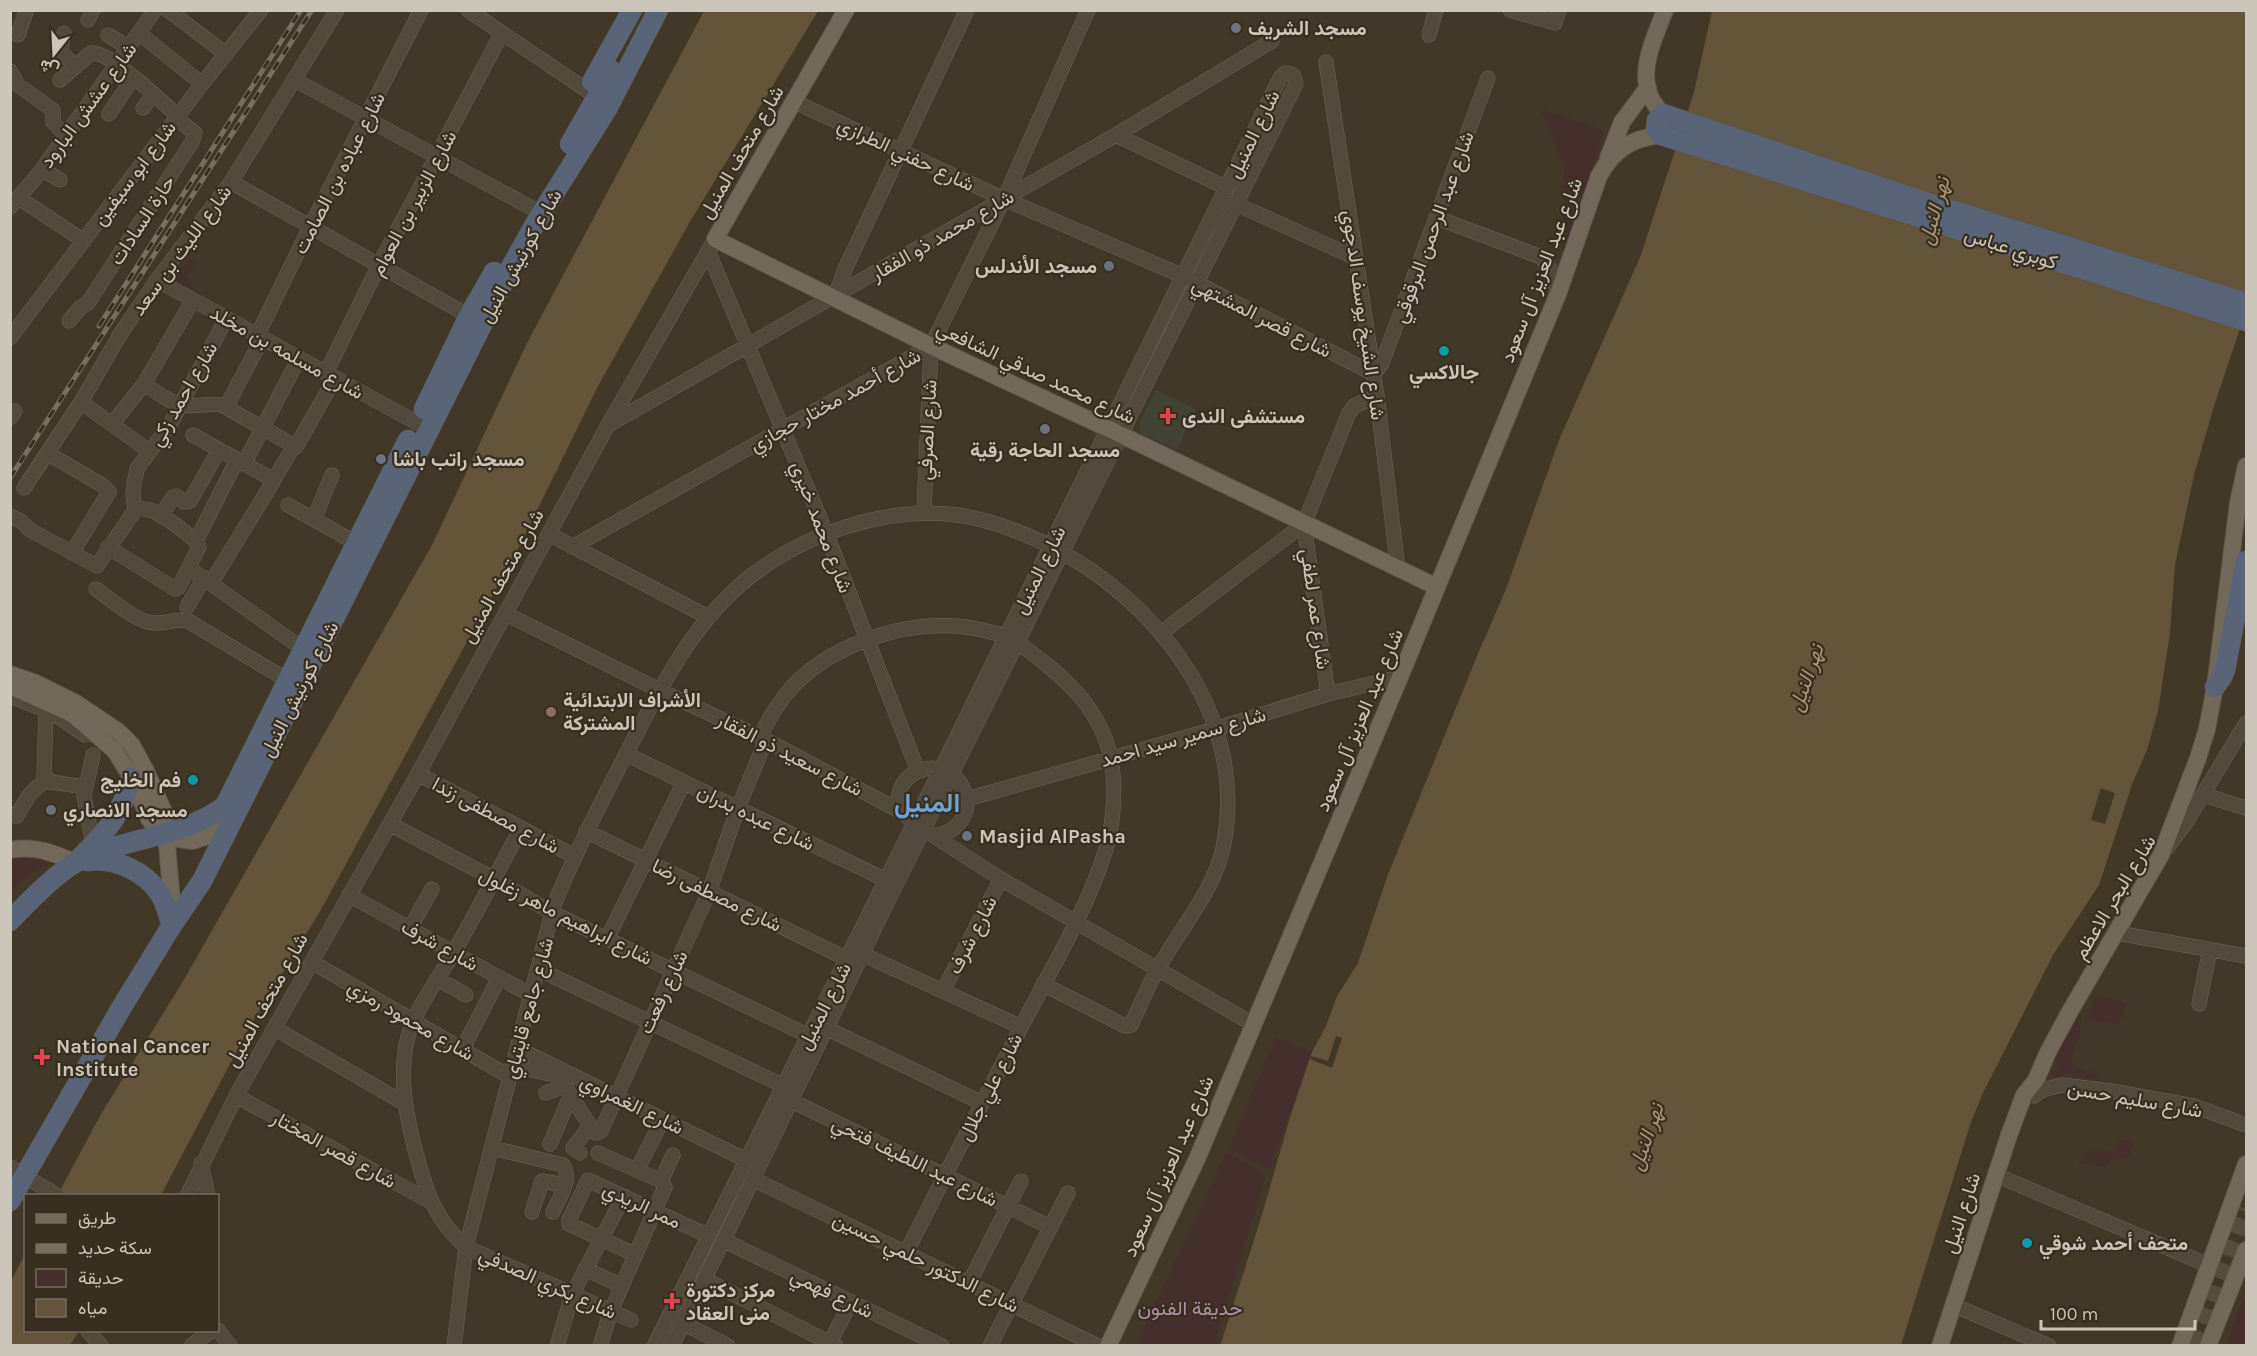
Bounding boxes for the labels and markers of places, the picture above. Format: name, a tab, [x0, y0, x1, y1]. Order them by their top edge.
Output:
place label: مسجد الشريف	[1248, 17, 1367, 41]
marker: مسجد الشريف	[1229, 21, 1243, 35]
place label: مسجد الأندلس	[975, 255, 1097, 278]
marker: مسجد الأندلس	[1102, 259, 1116, 273]
marker: جالاكسي	[1437, 344, 1451, 358]
place label: جالاكسي	[1409, 361, 1479, 389]
place label: مستشفى الندى	[1182, 405, 1305, 428]
marker: مستشفى الندى	[1159, 407, 1177, 425]
marker: مسجد الحاجة رقية	[1038, 422, 1052, 436]
place label: مسجد الحاجة رقية	[970, 439, 1120, 463]
place label: مسجد راتب باشا	[393, 448, 525, 472]
marker: مسجد راتب باشا	[374, 452, 388, 466]
place label: الأشراف الابتدائية المشتركة	[563, 689, 701, 736]
marker: الأشراف الابتدائية المشتركة	[544, 705, 558, 719]
place label: فم الخليج	[100, 769, 181, 794]
marker: فم الخليج	[186, 773, 200, 787]
place label: مسجد الانصاري	[63, 799, 188, 827]
marker: مسجد الانصاري	[44, 803, 58, 817]
place label: Masjid AlPasha	[979, 825, 1126, 848]
marker: Masjid AlPasha	[960, 829, 974, 843]
place label: National Cancer Institute	[56, 1035, 209, 1081]
marker: National Cancer Institute	[33, 1048, 51, 1066]
place label: متحف أحمد شوقي	[2039, 1232, 2188, 1260]
marker: متحف أحمد شوقي	[2020, 1236, 2034, 1250]
place label: مركز دكتورة منى العقاد	[686, 1279, 776, 1325]
marker: مركز دكتورة منى العقاد	[663, 1292, 681, 1310]

